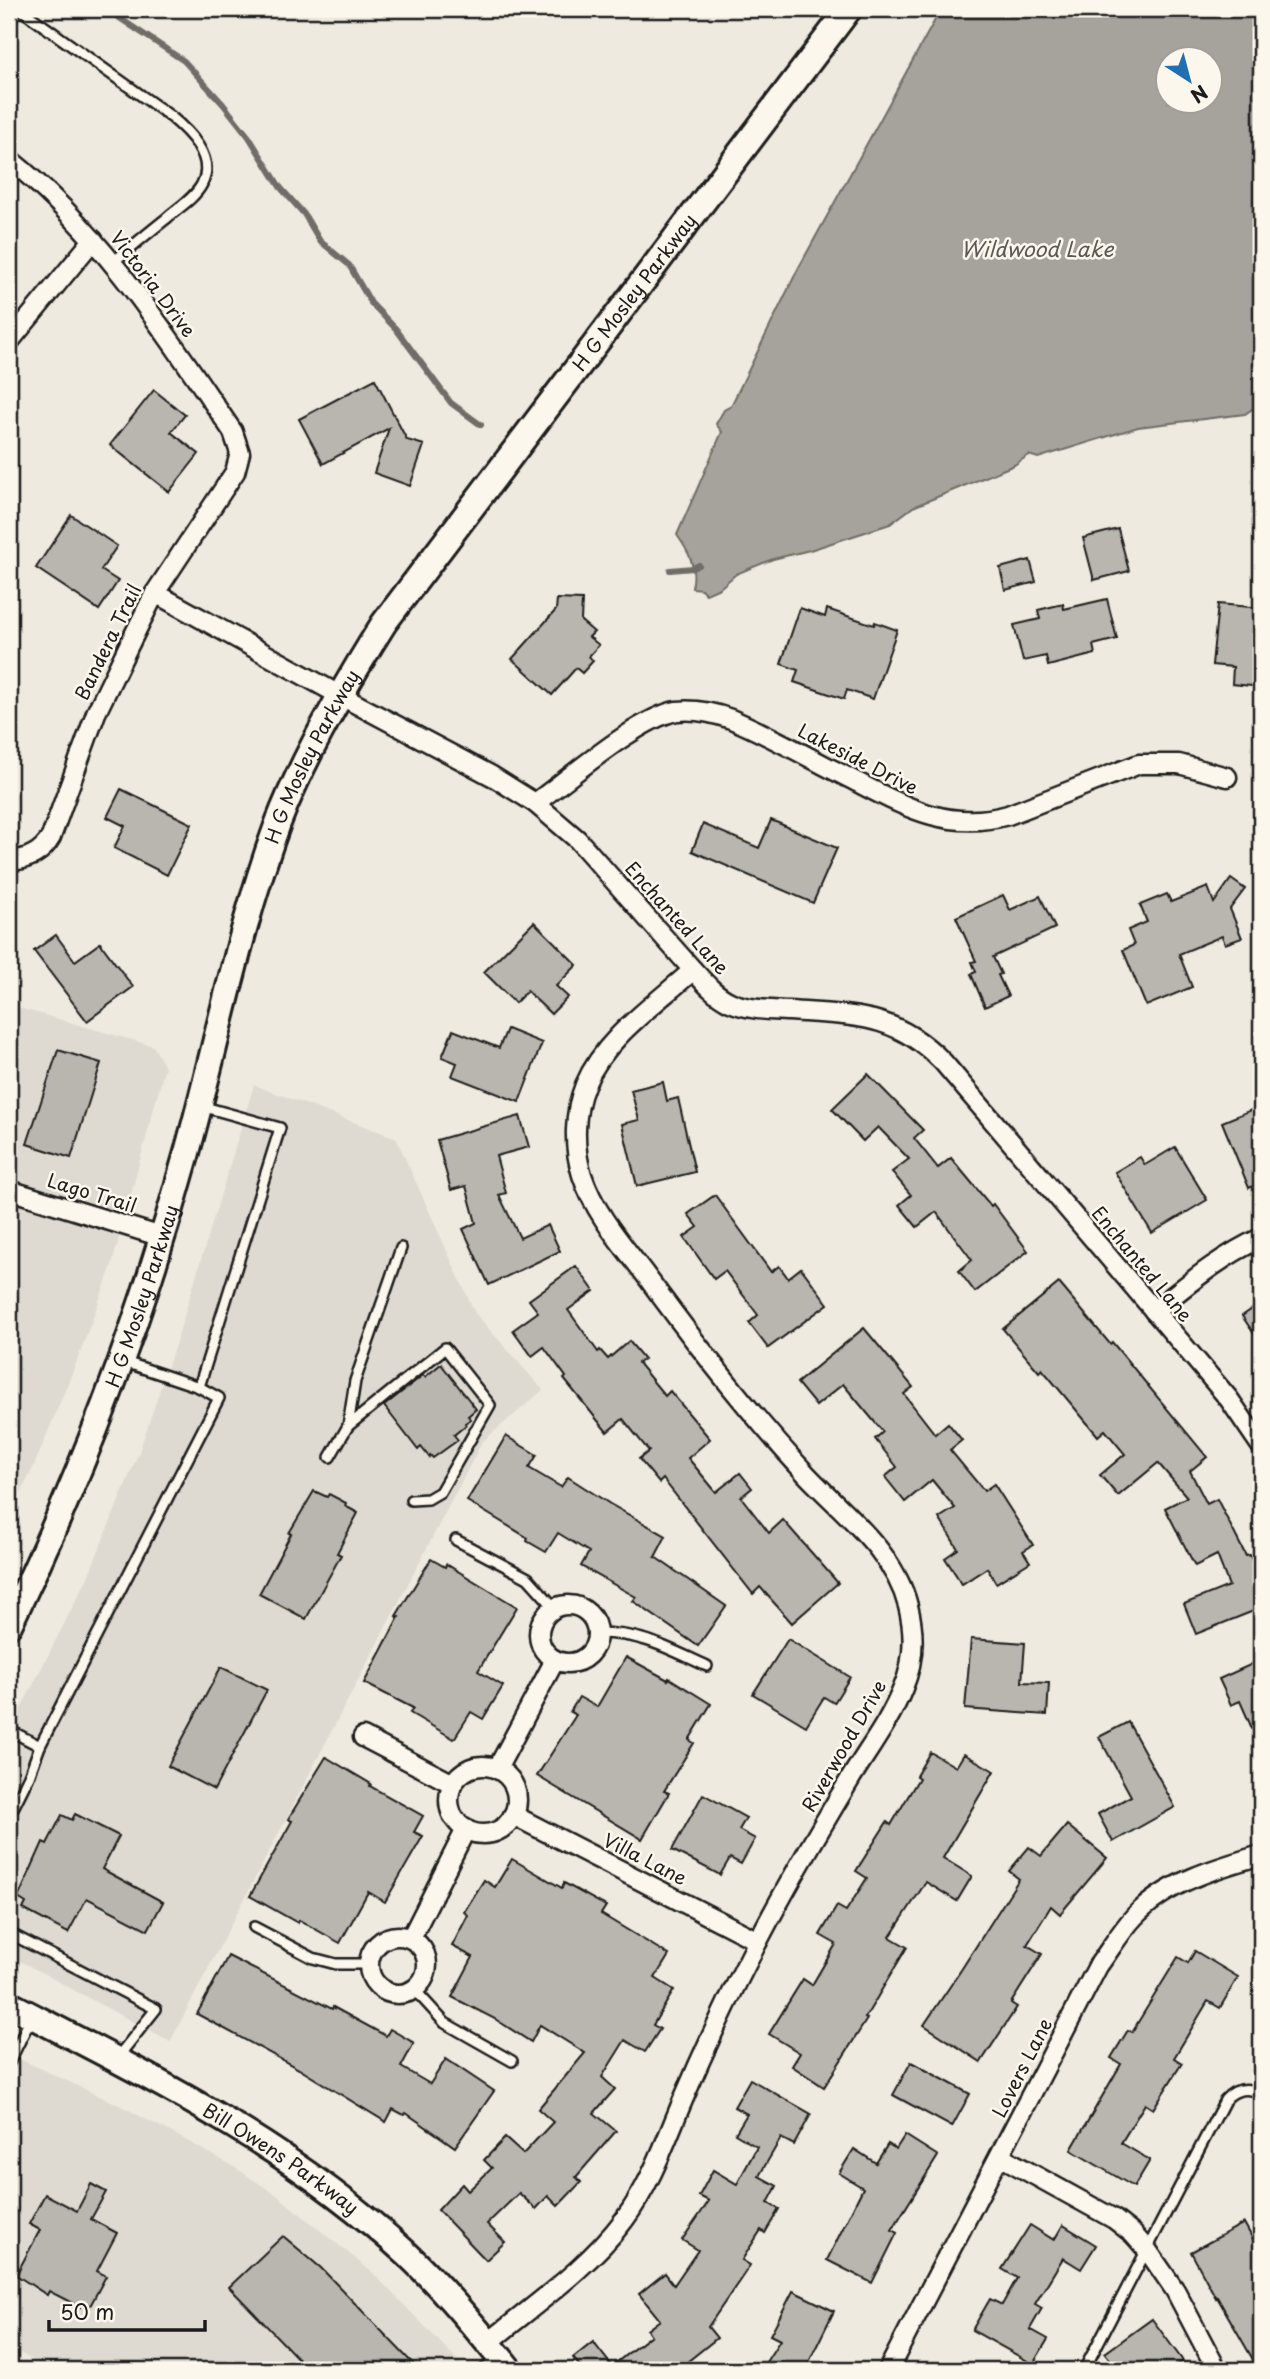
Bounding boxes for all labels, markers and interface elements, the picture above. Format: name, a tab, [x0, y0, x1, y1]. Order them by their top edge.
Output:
north arrow	[1154, 46, 1224, 116]
text: N	[1185, 79, 1214, 110]
street label: H G Mosley Parkway	[565, 207, 702, 376]
street label: Victoria Drive	[104, 224, 203, 343]
water label: Wildwood Lake	[961, 232, 1115, 264]
street label: Bandera Trail	[67, 579, 147, 704]
street label: H G Mosley Parkway	[257, 664, 365, 847]
street label: Lakeside Drive	[793, 716, 923, 800]
street label: Enchanted Lane	[619, 855, 736, 980]
street label: Lago Trail	[44, 1165, 140, 1219]
street label: Enchanted Lane	[1086, 1199, 1200, 1327]
street label: H G Mosley Parkway	[97, 1201, 184, 1391]
street label: Riverwood Drive	[794, 1674, 892, 1817]
street label: Villa Lane	[599, 1825, 692, 1891]
street label: Lovers Lane	[984, 2013, 1058, 2122]
street label: Bill Owens Parkway	[198, 2095, 365, 2220]
scale bar	[49, 2288, 205, 2332]
text: 50 m	[60, 2295, 114, 2327]

